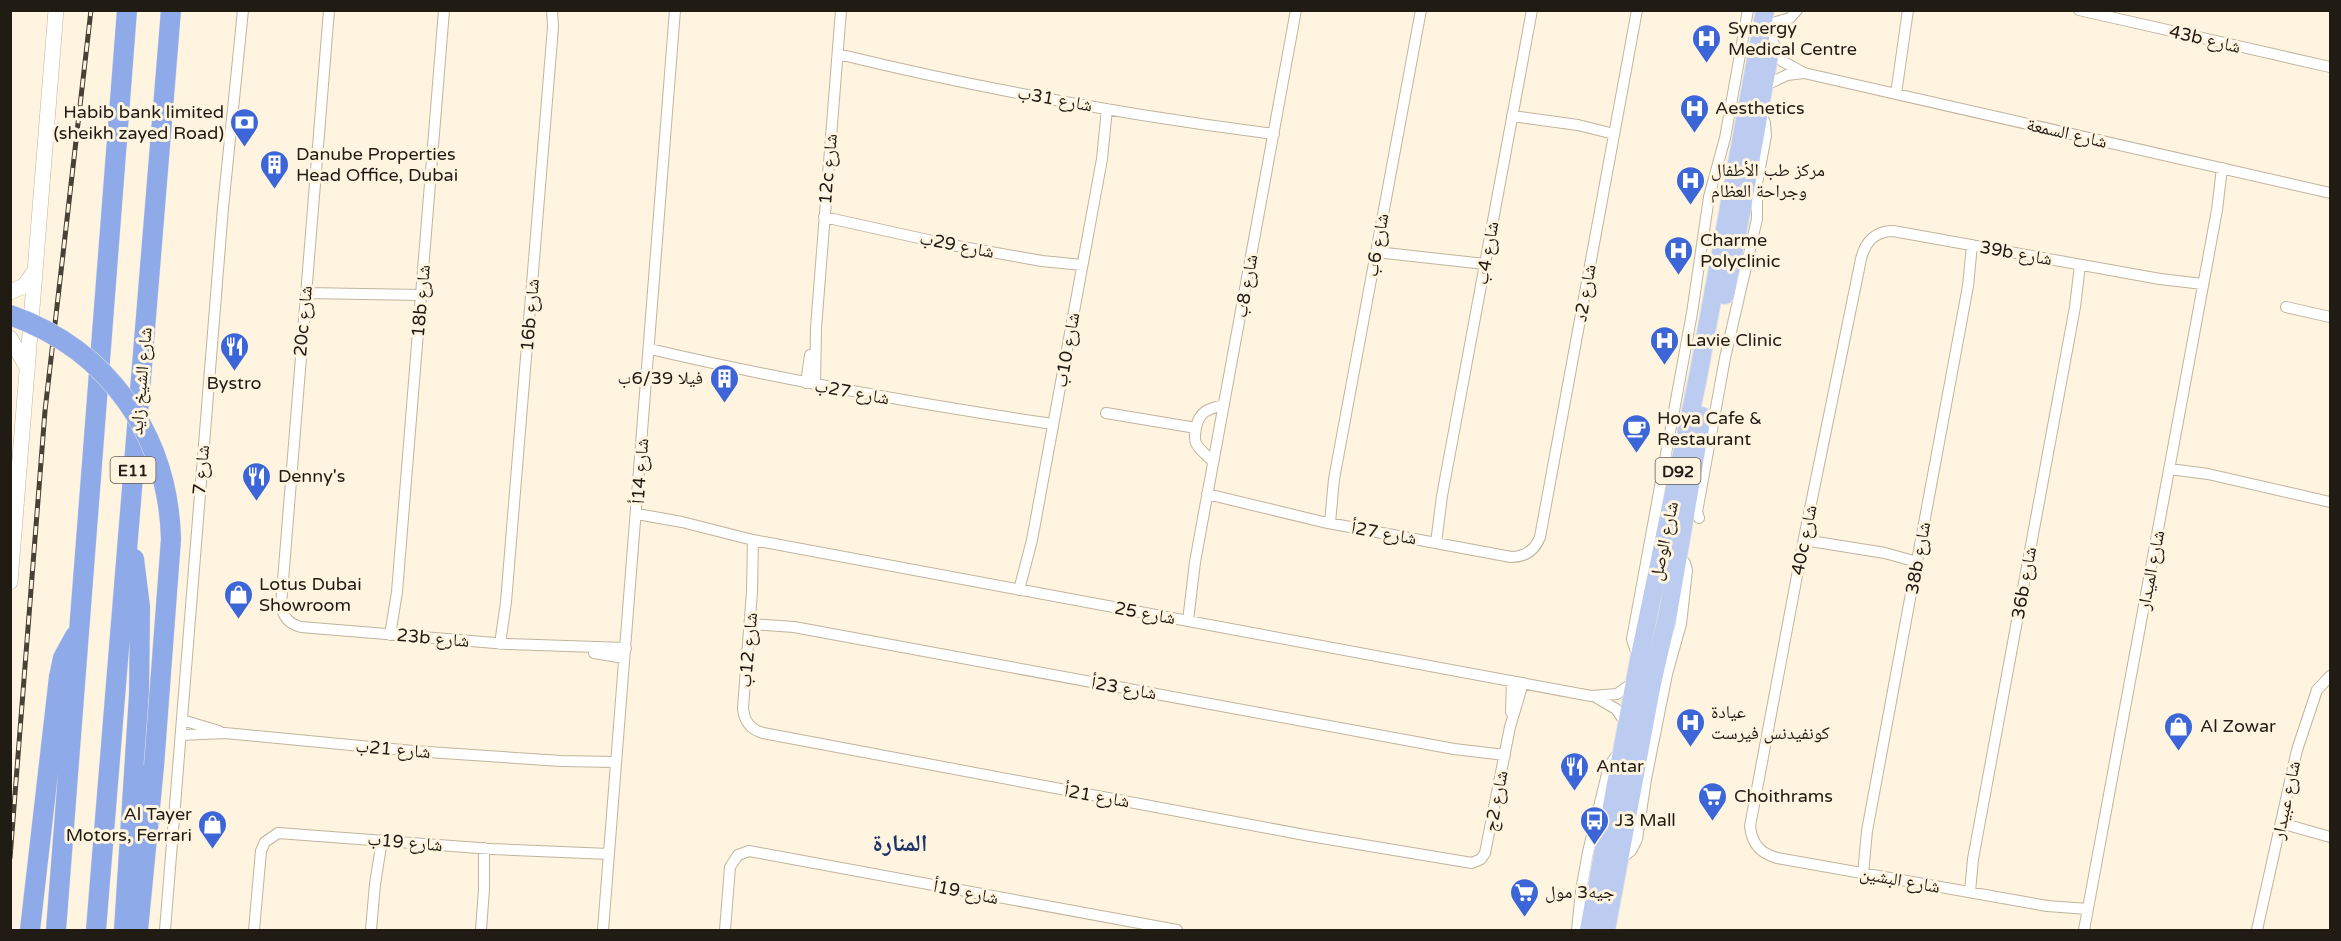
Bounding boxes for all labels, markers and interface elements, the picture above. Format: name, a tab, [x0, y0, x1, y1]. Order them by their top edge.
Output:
place label: Synergy Medical Centre	[1728, 17, 1857, 60]
street label: 43b شارع	[2167, 20, 2243, 58]
hospital icon: Synergy Medical Centre	[1691, 22, 1723, 64]
street label: شارع 31ب	[1016, 82, 1094, 116]
hospital icon: Aesthetics	[1678, 92, 1710, 134]
place label: Aesthetics	[1715, 97, 1805, 119]
place label: Habib bank limited (sheikh zayed Road)	[53, 101, 224, 144]
bank icon: Habib bank limited (sheikh zayed Road)	[229, 106, 261, 148]
street label: شارع السمعة	[2025, 113, 2109, 153]
street label: 12c شارع	[814, 133, 842, 205]
place label: Danube Properties Head Office, Dubai	[296, 143, 458, 186]
building icon: Danube Properties Head Office, Dubai	[259, 148, 291, 190]
place label: مركز طب الأطفال وجراحة العظام	[1711, 159, 1825, 203]
hospital icon: مركز طب الأطفال وجراحة العظام	[1674, 164, 1706, 206]
street label: شارع 6ب	[1361, 212, 1393, 278]
street label: شارع 4ب	[1471, 220, 1503, 286]
street label: شارع 29ب	[918, 227, 996, 263]
place label: Charme Polyclinic	[1700, 229, 1780, 272]
hospital icon: Charme Polyclinic	[1663, 234, 1695, 276]
street label: 39b شارع	[1978, 236, 2054, 270]
street label: شارع 8ب	[1230, 253, 1262, 319]
street label: شارع 2د	[1569, 263, 1601, 323]
street label: 18b شارع	[407, 264, 435, 338]
street label: 16b شارع	[516, 278, 544, 352]
street label: 20c شارع	[289, 285, 317, 357]
street label: شارع 10ب	[1050, 311, 1084, 389]
hospital icon: Lavie Clinic	[1649, 324, 1681, 366]
street label: شارع الشيخ زايد	[125, 326, 158, 436]
place label: Lavie Clinic	[1686, 329, 1782, 351]
restaurant icon: Bystro	[218, 330, 250, 372]
building icon: فيلا 6/39ب	[708, 362, 740, 404]
place label: فيلا 6/39ب	[618, 367, 703, 389]
place label: Bystro	[207, 372, 262, 394]
street label: شارع 27ب	[813, 375, 891, 409]
place label: Hoya Cafe & Restaurant	[1657, 407, 1762, 450]
cafe icon: Hoya Cafe & Restaurant	[1620, 412, 1652, 454]
street label: شارع 14أ	[627, 437, 653, 505]
street label: شارع 7	[188, 444, 214, 496]
road number: E11	[110, 457, 156, 483]
road number: D92	[1656, 458, 1700, 484]
restaurant icon: Denny's	[241, 460, 273, 502]
place label: Denny's	[278, 465, 345, 487]
street label: شارع الوصل	[1645, 499, 1683, 583]
street label: 40c شارع	[1786, 503, 1822, 577]
street label: شارع 27أ	[1350, 516, 1418, 550]
street label: 38b شارع	[1901, 520, 1935, 596]
street label: شارع الميدار	[2132, 528, 2169, 613]
street label: 36b شارع	[2007, 545, 2041, 621]
place label: Lotus Dubai Showroom	[259, 573, 362, 616]
shop icon: Lotus Dubai Showroom	[222, 578, 254, 620]
street label: شارع 25	[1113, 597, 1177, 629]
street label: شارع 12ب	[734, 611, 762, 689]
street label: 23b شارع	[396, 624, 470, 652]
street label: شارع 23أ	[1090, 671, 1158, 705]
place label: عيادة كونفيدنس فيرست	[1711, 701, 1830, 744]
hospital icon: عيادة كونفيدنس فيرست	[1674, 706, 1706, 748]
shop icon: Al Zowar	[2163, 710, 2195, 752]
place label: Al Zowar	[2200, 715, 2276, 737]
street label: شارع 21ب	[354, 735, 432, 763]
restaurant icon: Antar	[1559, 750, 1591, 792]
place label: Antar	[1596, 755, 1644, 777]
street label: شارع عبيدار	[2267, 759, 2305, 842]
street label: شارع 2ج	[1479, 769, 1514, 834]
street label: شارع 21أ	[1063, 779, 1131, 813]
supermarket icon: Choithrams	[1697, 780, 1729, 822]
place label: Choithrams	[1734, 785, 1833, 807]
place label: Al Tayer Motors, Ferrari	[66, 803, 192, 846]
bus stop icon: J3 Mall	[1578, 804, 1610, 846]
shop icon: Al Tayer Motors, Ferrari	[197, 808, 229, 850]
place label: J3 Mall	[1615, 809, 1676, 831]
street label: شارع 19ب	[366, 828, 444, 856]
district label: المنارة	[872, 829, 928, 858]
street label: شارع البشين	[1858, 862, 1942, 898]
street label: شارع 19أ	[931, 875, 1000, 909]
supermarket icon: جيه3 مول	[1508, 876, 1540, 918]
place label: جيه3 مول	[1545, 881, 1614, 903]

